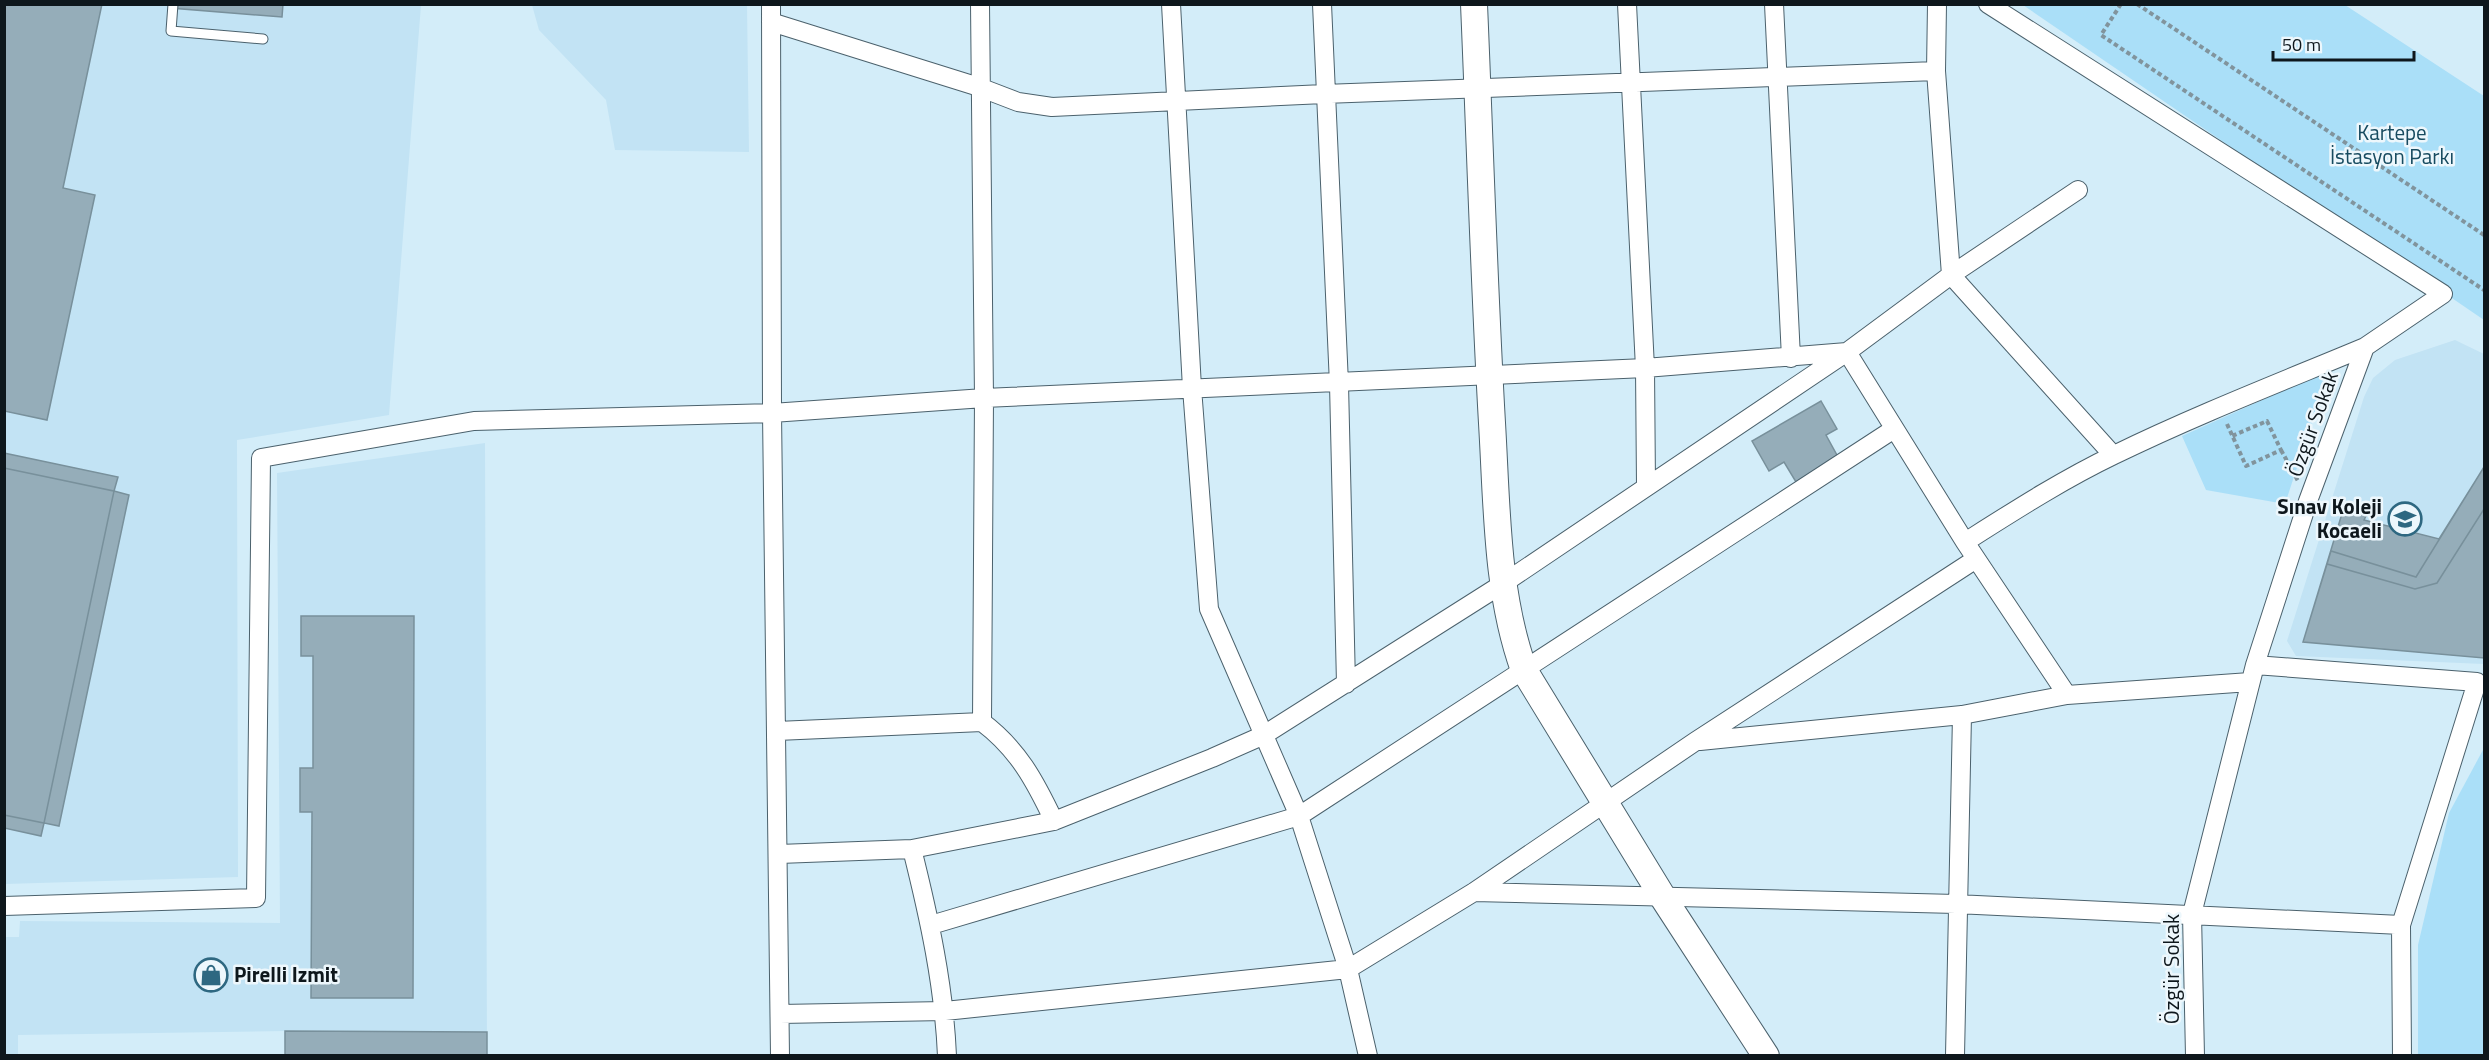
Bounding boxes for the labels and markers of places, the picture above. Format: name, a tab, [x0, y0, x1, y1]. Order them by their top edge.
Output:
place label: Sınav Koleji Kocaeli	[2277, 490, 2382, 546]
school or university icon: Sınav Koleji Kocaeli	[2387, 501, 2423, 537]
shop icon: Pirelli Izmit	[193, 957, 229, 993]
place label: Pirelli Izmit	[234, 958, 338, 990]

